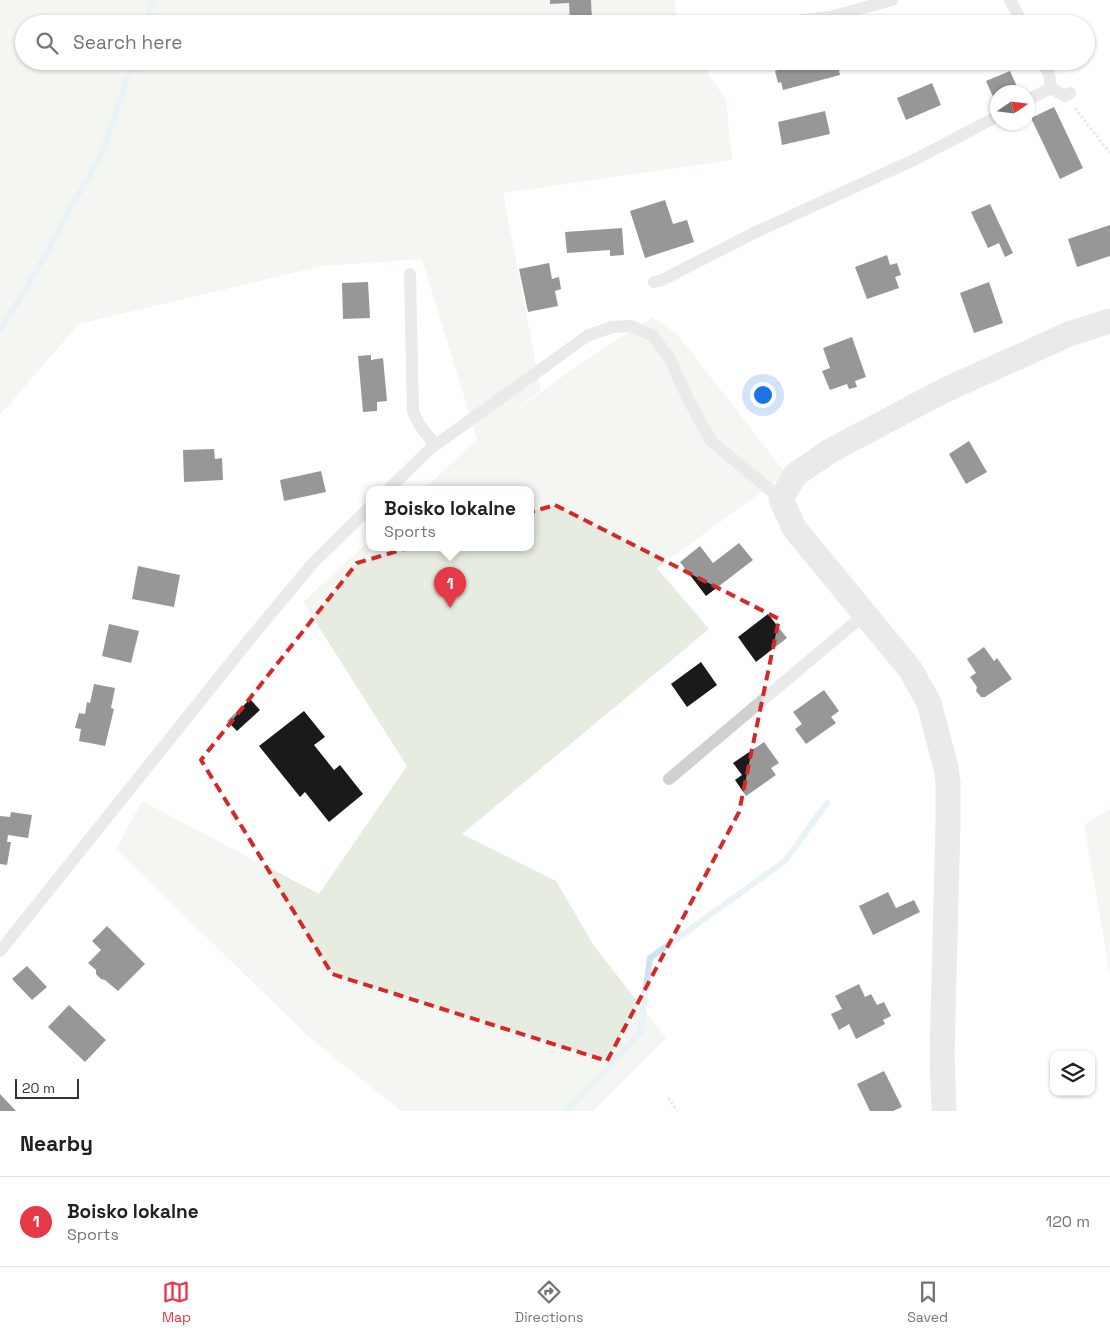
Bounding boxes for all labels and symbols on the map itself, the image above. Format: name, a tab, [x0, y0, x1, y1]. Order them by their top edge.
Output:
north arrow	[990, 85, 1035, 130]
your location	[750, 382, 776, 408]
pin: 1	[434, 567, 466, 608]
scale bar	[15, 1076, 79, 1099]

